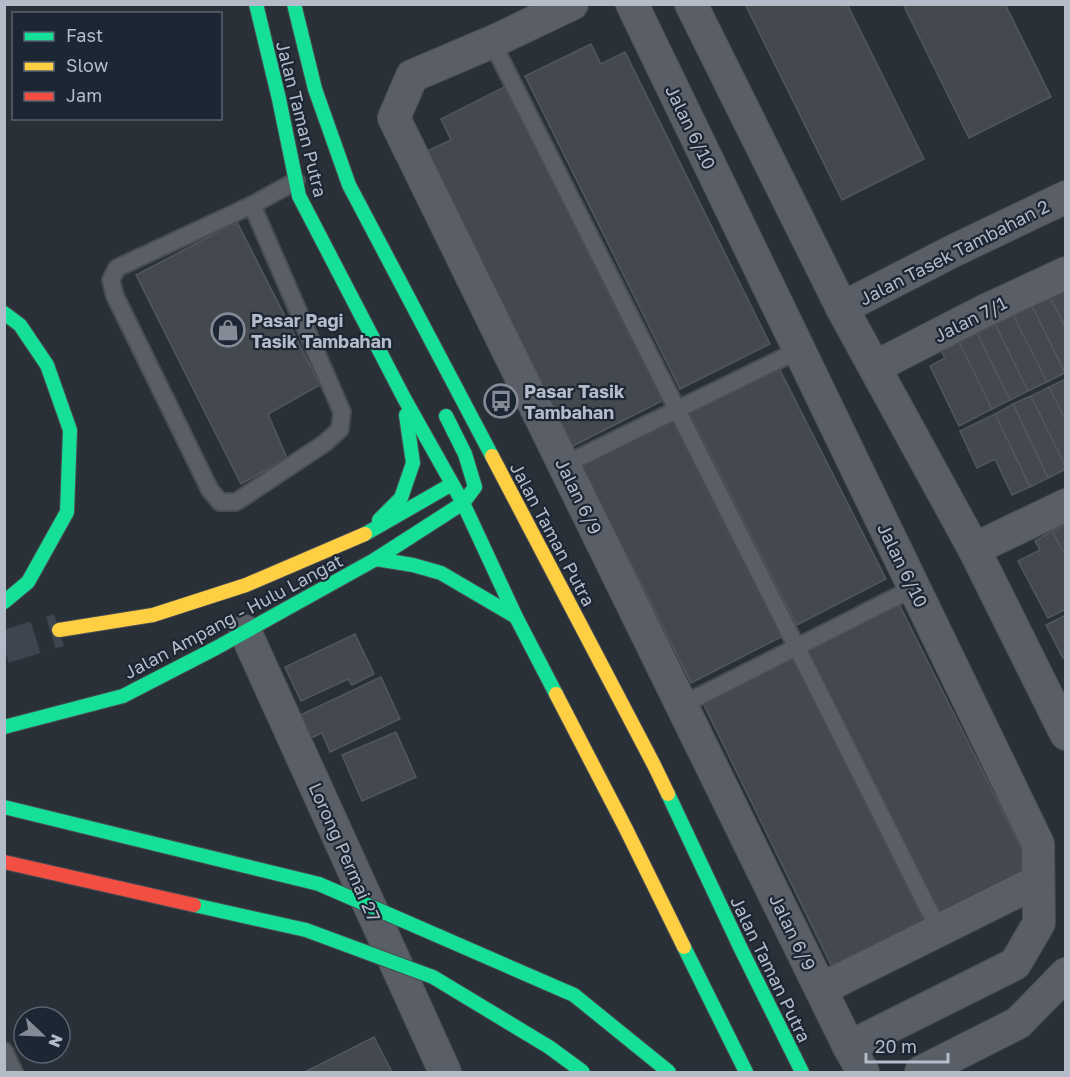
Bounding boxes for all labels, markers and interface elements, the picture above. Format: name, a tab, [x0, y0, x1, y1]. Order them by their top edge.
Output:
legend	[12, 12, 222, 120]
text: Fast	[66, 24, 103, 46]
street label: Jalan Taman Putra	[272, 39, 332, 199]
text: Slow	[66, 54, 109, 76]
street label: Jalan 6/10	[661, 81, 721, 173]
text: Jam	[66, 84, 102, 106]
street label: Jalan Tasek Tambahan 2	[855, 194, 1053, 310]
street label: Jalan 7/1	[930, 291, 1010, 347]
place label: Pasar Pagi Tasik Tambahan	[251, 309, 392, 352]
shop icon: Pasar Pagi Tasik Tambahan	[210, 312, 246, 348]
place label: Pasar Tasik Tambahan	[524, 380, 625, 423]
bus stop icon: Pasar Tasik Tambahan	[483, 383, 519, 419]
street label: Jalan 6/9	[551, 454, 607, 538]
street label: Jalan Taman Putra	[506, 458, 600, 610]
street label: Jalan 6/10	[873, 519, 933, 611]
street label: Jalan Ampang - Hulu Langat	[120, 549, 346, 683]
street label: Lorong Permai 27	[305, 779, 385, 925]
street label: Jalan 6/9	[765, 890, 821, 974]
street label: Jalan Taman Putra	[726, 892, 816, 1046]
north arrow	[12, 1005, 72, 1065]
scale bar	[866, 1026, 948, 1064]
text: N	[44, 1031, 67, 1050]
text: 20 m	[875, 1035, 917, 1057]

